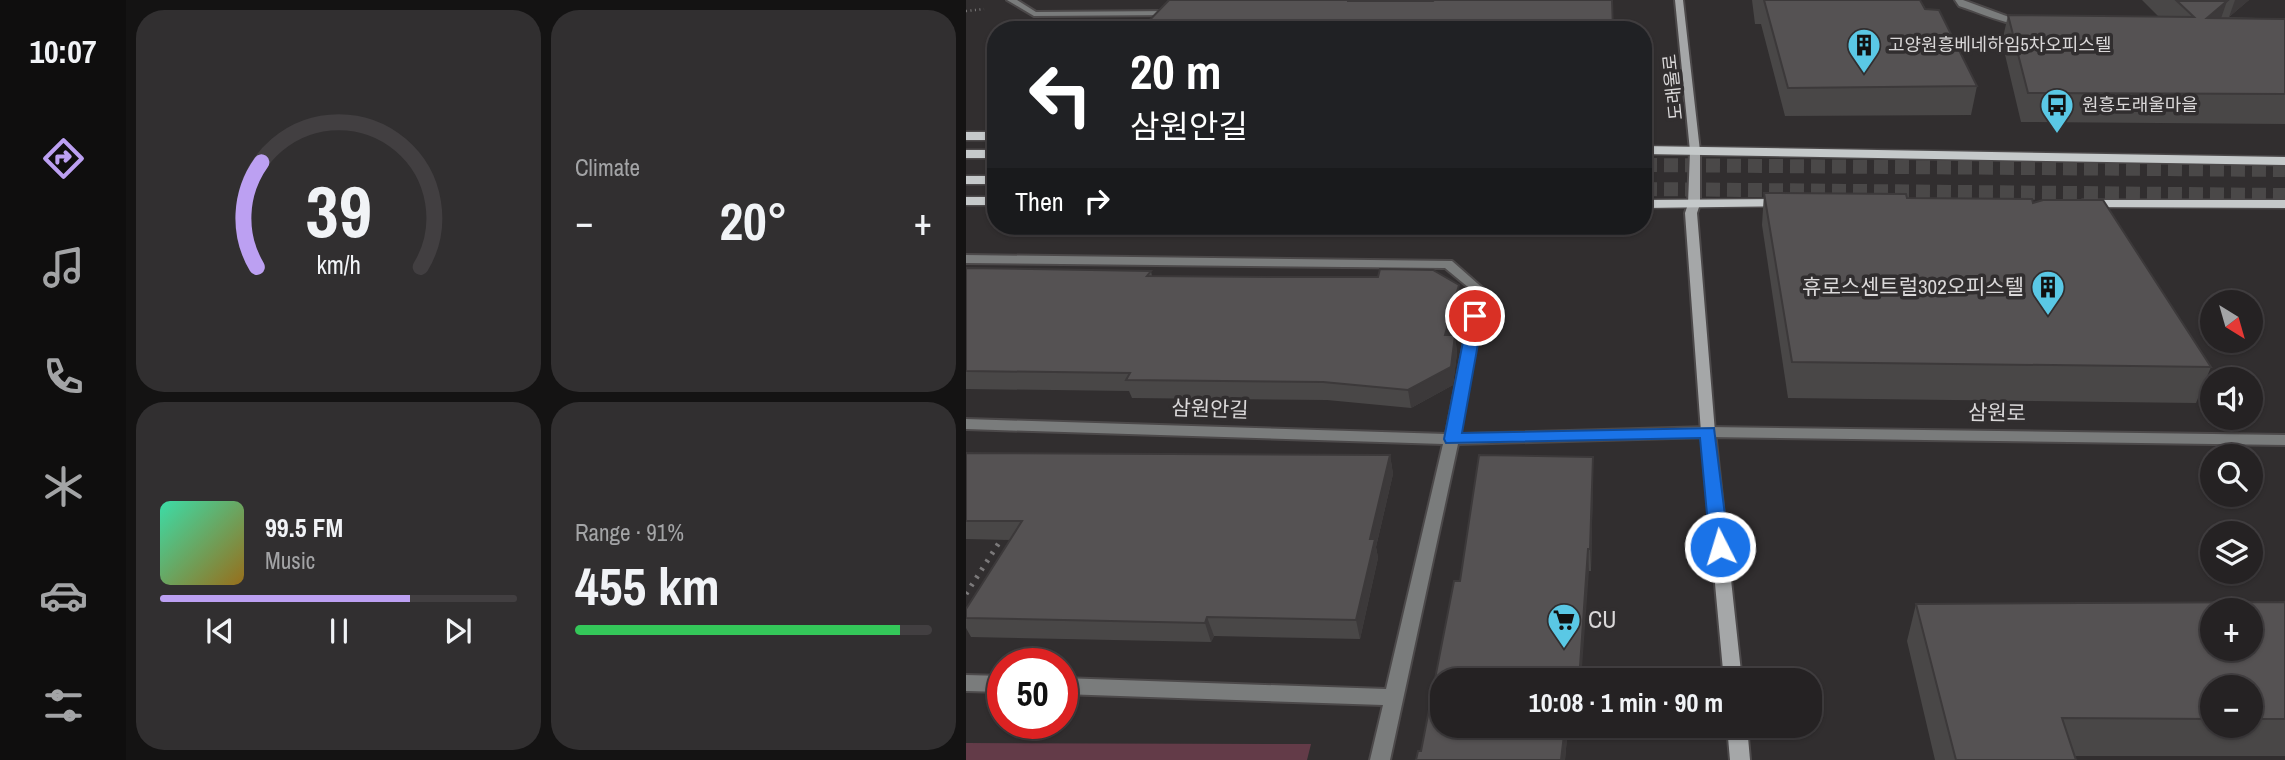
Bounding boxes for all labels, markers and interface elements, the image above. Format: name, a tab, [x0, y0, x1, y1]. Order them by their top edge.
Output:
building icon: 고양원흥베네하임5차오피스텔	[1845, 26, 1883, 75]
text: 10:07	[29, 30, 97, 73]
place label: 고양원흥베네하임5차오피스텔	[1888, 32, 2112, 57]
text: 20 m	[1130, 38, 1222, 104]
icon: left	[1015, 49, 1106, 140]
street label: 도래울로	[1657, 53, 1688, 121]
bus stop icon: 원흥도래울마을	[2038, 86, 2076, 135]
place label: 원흥도래울마을	[2082, 92, 2198, 117]
text: 삼원안길	[1130, 105, 1248, 148]
icon: directions	[39, 134, 88, 183]
text: Climate	[575, 152, 640, 183]
text: 39	[305, 162, 372, 260]
icon: right	[1078, 182, 1116, 220]
text: Then	[1015, 184, 1064, 219]
text: 20°	[719, 186, 788, 256]
text: −	[575, 196, 593, 247]
text: +	[914, 196, 932, 247]
icon: music	[39, 243, 88, 292]
text: km/h	[316, 248, 361, 282]
building icon: 휴로스센트럴302오피스텔	[2029, 268, 2067, 317]
place label: 휴로스센트럴302오피스텔	[1802, 272, 2024, 301]
pin	[1445, 286, 1505, 346]
north arrow	[2200, 290, 2263, 354]
map controls	[2200, 290, 2263, 738]
icon: arrive	[1456, 297, 1494, 335]
icon: phone	[39, 352, 88, 401]
button: sound	[2200, 367, 2263, 430]
street label: 삼원안길	[1171, 393, 1249, 424]
street label: 삼원로	[1968, 397, 2026, 428]
button: search	[2200, 444, 2263, 507]
icon: climate	[39, 462, 88, 511]
text: 99.5 FM	[265, 510, 343, 545]
position arrow	[1683, 510, 1757, 584]
text: Range · 91%	[575, 517, 684, 548]
button: layers	[2200, 521, 2263, 584]
text: Music	[265, 545, 315, 576]
text: 455 km	[575, 551, 720, 621]
icon: car	[39, 571, 88, 620]
button: +	[2200, 598, 2263, 661]
supermarket icon: CU	[1545, 601, 1583, 650]
place label: CU	[1588, 603, 1616, 635]
icon: previous	[201, 612, 239, 650]
icon: pause	[320, 612, 358, 650]
icon: next	[439, 612, 477, 650]
speed limit sign: 50	[987, 648, 1078, 739]
button: −	[2200, 675, 2263, 738]
icon: filters	[39, 681, 88, 730]
text: 10:08 · 1 min · 90 m	[1529, 685, 1723, 720]

